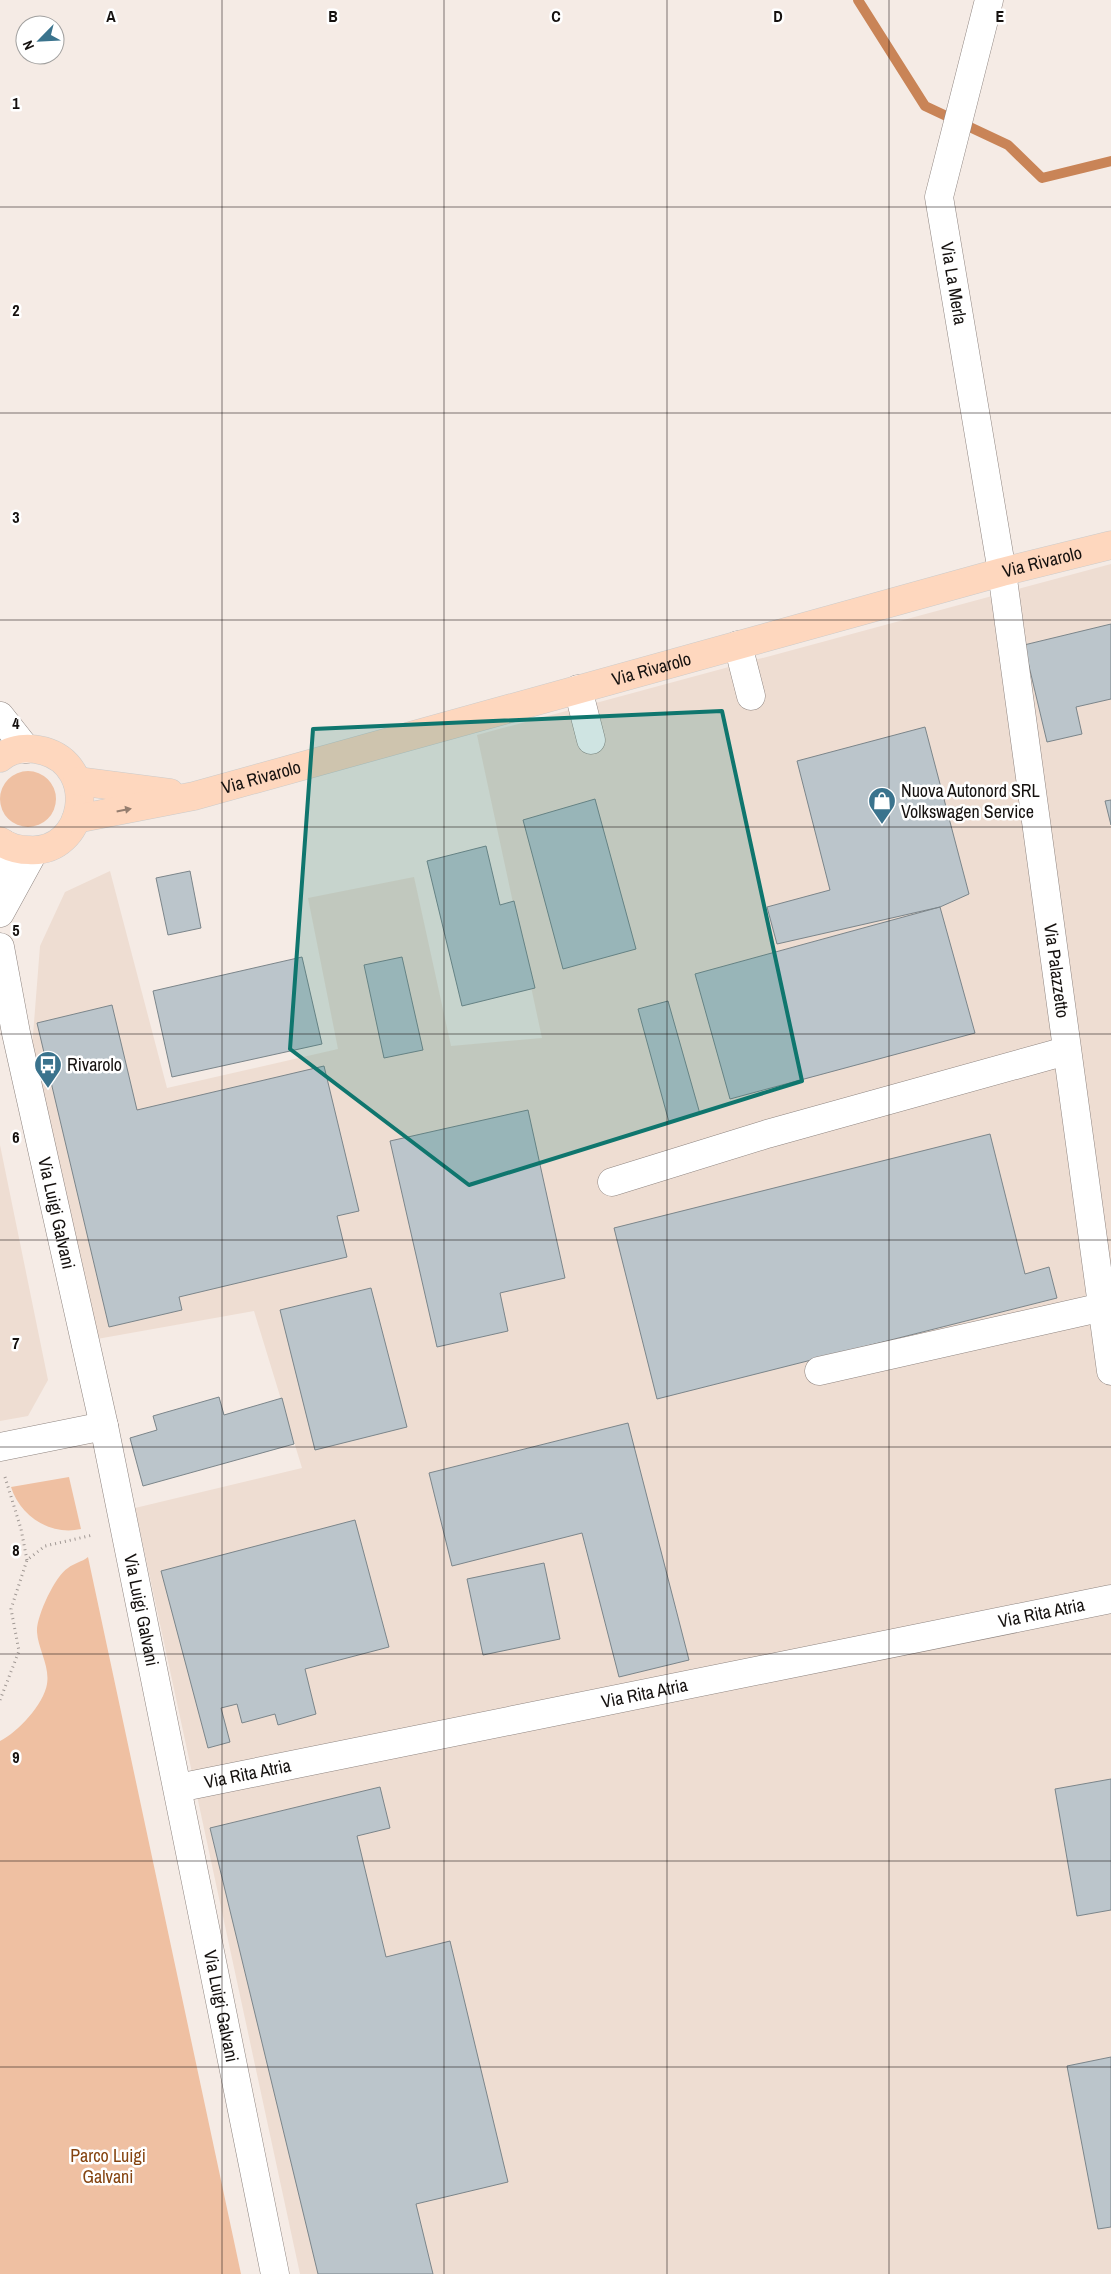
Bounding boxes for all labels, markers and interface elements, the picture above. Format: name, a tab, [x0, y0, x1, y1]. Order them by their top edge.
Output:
text: A	[106, 5, 116, 27]
text: B	[328, 5, 338, 27]
text: C	[551, 5, 561, 27]
text: D	[773, 5, 783, 27]
text: E	[996, 5, 1005, 27]
north arrow	[15, 15, 65, 65]
text: N	[18, 38, 38, 53]
text: 1	[12, 92, 20, 114]
street label: Via La Merla	[935, 240, 973, 327]
text: 2	[12, 299, 20, 321]
text: 3	[12, 506, 20, 528]
street label: Via Rivarolo	[1000, 540, 1084, 583]
street label: Via Rivarolo	[609, 646, 694, 692]
text: 4	[12, 712, 20, 734]
street label: Via Rivarolo	[219, 754, 304, 800]
place label: Nuova Autonord SRL Volkswagen Service	[901, 778, 1040, 824]
shop icon: Nuova Autonord SRL Volkswagen Service	[867, 786, 897, 825]
one-way arrow	[116, 805, 132, 813]
text: 5	[12, 919, 20, 941]
street label: Via Palazzetto	[1038, 922, 1076, 1020]
bus stop icon: Rivarolo	[33, 1050, 63, 1089]
place label: Rivarolo	[67, 1052, 122, 1077]
text: 6	[12, 1126, 20, 1148]
street label: Via Luigi Galvani	[32, 1155, 81, 1271]
text: 7	[12, 1332, 20, 1354]
text: 8	[12, 1539, 20, 1561]
street label: Via Luigi Galvani	[118, 1552, 165, 1668]
street label: Via Rita Atria	[996, 1592, 1087, 1634]
street label: Via Rita Atria	[599, 1672, 690, 1714]
text: 9	[12, 1746, 20, 1768]
street label: Via Rita Atria	[202, 1752, 293, 1794]
street label: Via Luigi Galvani	[198, 1948, 245, 2064]
park label: Parco Luigi Galvani	[70, 2143, 146, 2189]

